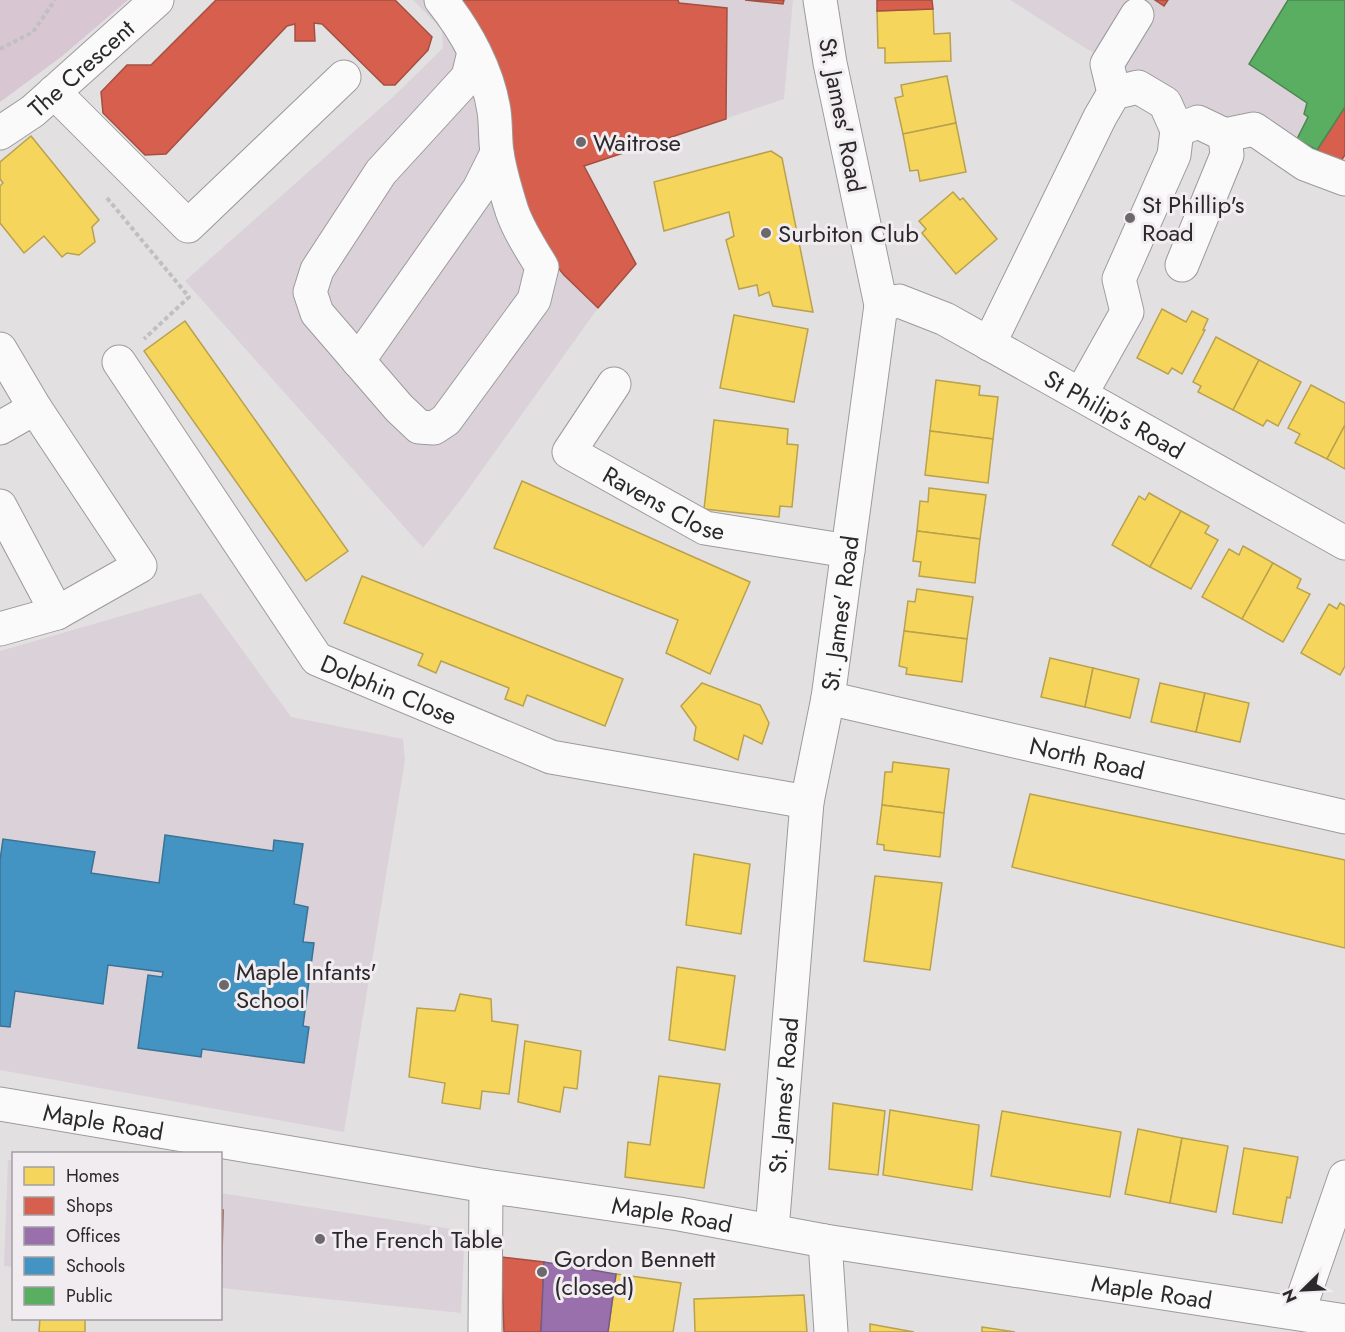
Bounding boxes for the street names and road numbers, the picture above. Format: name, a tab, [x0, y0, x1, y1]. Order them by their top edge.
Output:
street label: The Crescent	[20, 11, 142, 125]
street label: St. James' Road	[810, 35, 874, 195]
street label: St Philip's Road	[1038, 360, 1191, 467]
street label: Ravens Close	[597, 457, 727, 548]
street label: St. James' Road	[812, 533, 867, 693]
street label: Dolphin Close	[316, 645, 462, 733]
street label: North Road	[1026, 727, 1148, 788]
street label: St. James' Road	[759, 1016, 807, 1175]
street label: Maple Road	[41, 1094, 166, 1149]
street label: Maple Road	[610, 1187, 735, 1241]
street label: Maple Road	[1089, 1265, 1215, 1318]

